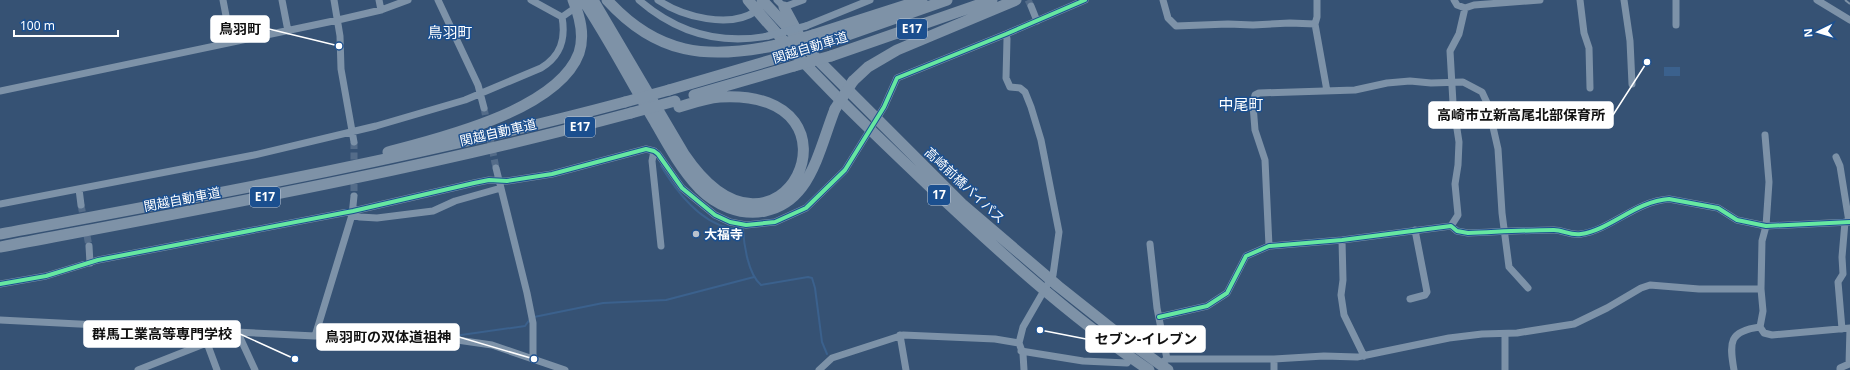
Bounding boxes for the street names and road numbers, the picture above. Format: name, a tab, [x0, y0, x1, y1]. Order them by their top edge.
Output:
road number: E17	[897, 19, 927, 39]
street label: 関越自動車道	[770, 27, 850, 67]
street label: 関越自動車道	[458, 114, 538, 150]
road number: E17	[565, 117, 595, 137]
street label: 高崎前橋バイパス	[921, 143, 1009, 227]
street label: 関越自動車道	[142, 183, 222, 215]
road number: 17	[928, 185, 950, 205]
road number: E17	[250, 187, 280, 207]

